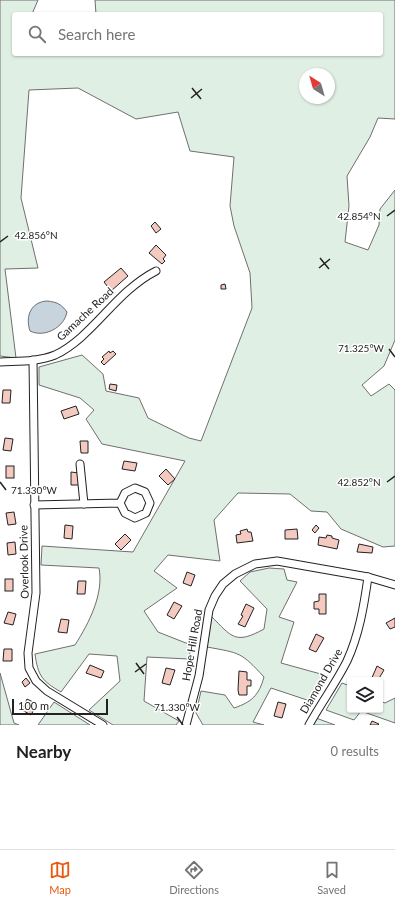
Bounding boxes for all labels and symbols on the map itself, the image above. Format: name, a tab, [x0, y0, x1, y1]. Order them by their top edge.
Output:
north arrow	[299, 68, 335, 104]
text: 42.854°N	[337, 210, 381, 222]
text: 42.856°N	[14, 229, 58, 241]
street label: Gamache Road	[54, 284, 116, 343]
text: 71.325°W	[338, 342, 385, 354]
text: 42.852°N	[337, 476, 381, 488]
text: 71.330°W	[11, 484, 58, 496]
street label: Overlook Drive	[16, 525, 31, 599]
street label: Hope Hill Road	[179, 608, 204, 682]
street label: Diamond Drive	[297, 646, 345, 716]
scale bar	[12, 697, 108, 716]
text: 71.330°W	[154, 701, 201, 713]

